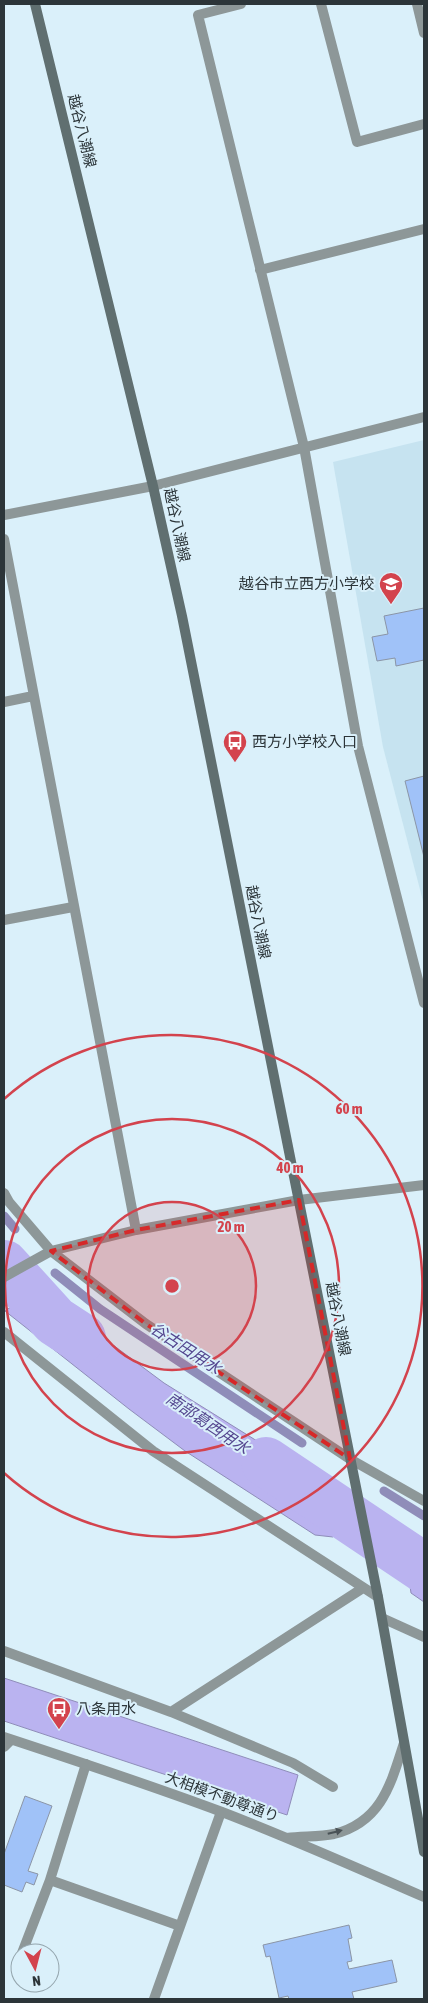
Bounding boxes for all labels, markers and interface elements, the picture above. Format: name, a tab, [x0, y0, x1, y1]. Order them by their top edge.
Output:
street label: 越谷八潮線	[65, 91, 100, 169]
street label: 越谷八潮線	[161, 485, 194, 563]
school or university icon: 越谷市立西方小学校	[378, 571, 404, 605]
place label: 越谷市立西方小学校	[238, 575, 374, 592]
bus stop icon: 西方小学校入口	[222, 729, 248, 763]
place label: 西方小学校入口	[252, 733, 357, 750]
street label: 越谷八潮線	[243, 882, 274, 960]
text: 60 m	[336, 1100, 363, 1117]
text: 40 m	[276, 1159, 304, 1176]
text: 20 m	[218, 1218, 245, 1235]
centre of rings	[163, 1277, 181, 1295]
street label: 越谷八潮線	[323, 1279, 354, 1357]
water label: 谷古田用水	[148, 1319, 226, 1378]
water label: 南部葛西用水	[163, 1389, 254, 1458]
bus stop icon: 八条用水	[46, 1696, 72, 1730]
place label: 八条用水	[76, 1700, 136, 1717]
street label: 大相模不動尊通り	[163, 1768, 281, 1825]
one-way arrow	[327, 1828, 342, 1836]
north arrow	[10, 1943, 60, 1993]
text: N	[32, 1972, 42, 1989]

